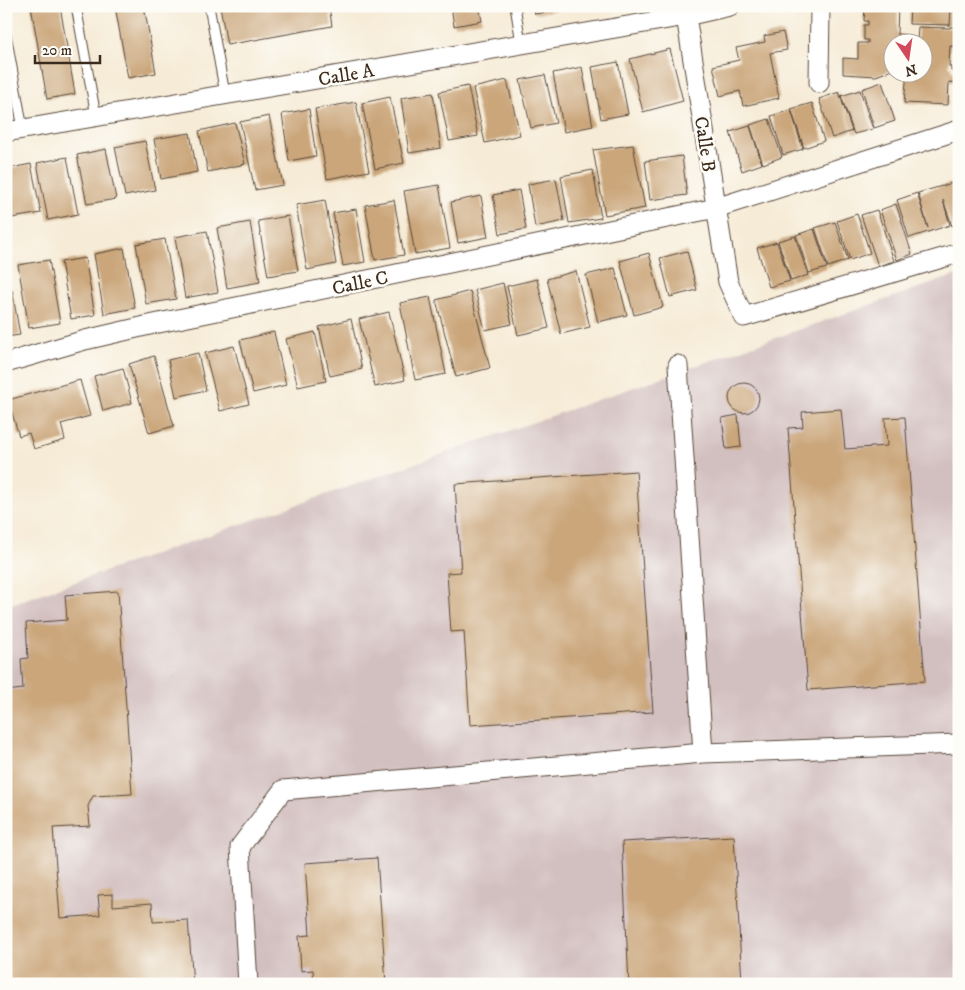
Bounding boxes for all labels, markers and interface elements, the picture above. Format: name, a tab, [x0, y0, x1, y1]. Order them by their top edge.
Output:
scale bar	[35, 32, 100, 64]
north arrow	[882, 32, 932, 82]
text: 20 m	[42, 41, 72, 60]
street label: Calle A	[317, 59, 377, 92]
text: N	[903, 60, 918, 80]
street label: Calle B	[689, 115, 720, 174]
street label: Calle C	[330, 266, 390, 301]

